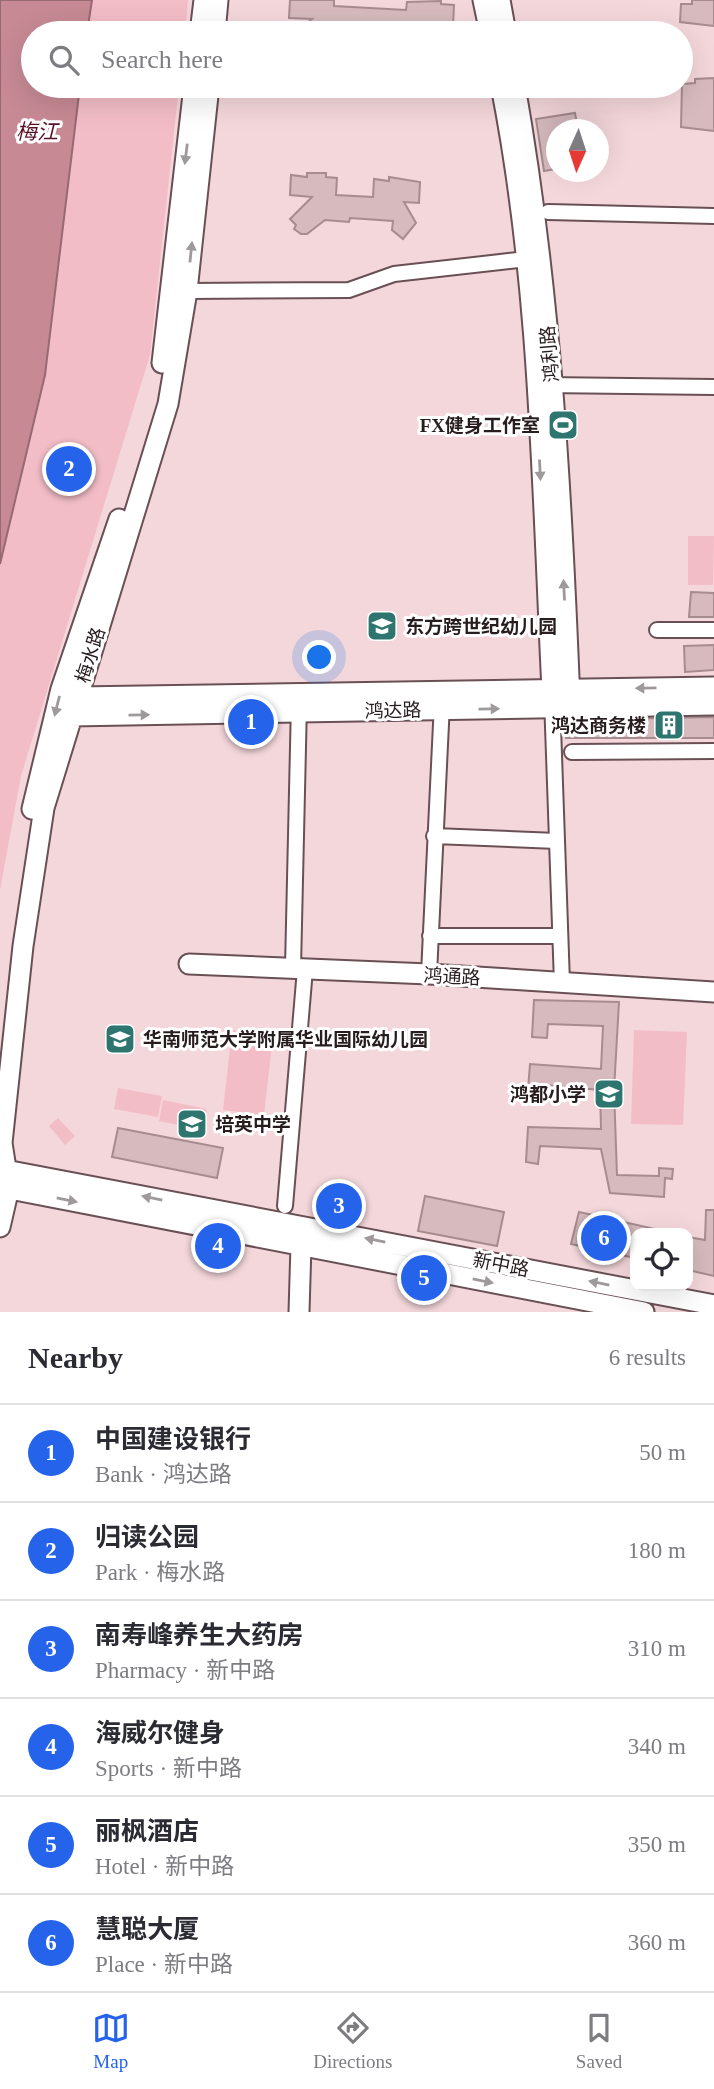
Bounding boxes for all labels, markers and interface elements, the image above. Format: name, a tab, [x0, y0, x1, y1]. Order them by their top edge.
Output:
search box	[21, 21, 693, 98]
icon: search	[45, 41, 83, 79]
text: Search here	[101, 45, 223, 74]
north arrow	[546, 119, 609, 182]
water label: 梅江	[16, 120, 60, 144]
one-way arrow	[181, 143, 192, 165]
one-way arrow	[186, 241, 197, 263]
street label: 鸿利路	[537, 325, 562, 383]
sports icon: FX健身工作室	[546, 408, 580, 442]
place label: FX健身工作室	[420, 415, 540, 436]
pin: 2	[46, 443, 92, 495]
one-way arrow	[535, 459, 546, 481]
one-way arrow	[559, 579, 570, 601]
school or university icon: 东方跨世纪幼儿园	[365, 609, 399, 643]
place label: 东方跨世纪幼儿园	[405, 616, 557, 637]
street label: 梅水路	[72, 625, 109, 685]
your location	[302, 640, 336, 674]
one-way arrow	[635, 682, 657, 694]
one-way arrow	[51, 695, 62, 717]
pin: 1	[228, 696, 274, 748]
street label: 鸿达路	[364, 700, 422, 721]
one-way arrow	[479, 703, 501, 715]
building icon: 鸿达商务楼	[652, 708, 686, 742]
one-way arrow	[129, 709, 151, 720]
place label: 鸿达商务楼	[551, 715, 646, 736]
street label: 鸿通路	[423, 965, 481, 988]
school or university icon: 华南师范大学附属华业国际幼儿园	[103, 1022, 137, 1056]
place label: 华南师范大学附属华业国际幼儿园	[143, 1029, 428, 1050]
school or university icon: 鸿都小学	[592, 1077, 626, 1111]
place label: 鸿都小学	[510, 1084, 586, 1105]
school or university icon: 培英中学	[175, 1107, 209, 1141]
place label: 培英中学	[215, 1114, 291, 1135]
pin: 3	[316, 1180, 362, 1232]
one-way arrow	[141, 1192, 163, 1203]
one-way arrow	[56, 1194, 78, 1205]
pin: 6	[581, 1212, 627, 1264]
pin: 4	[195, 1220, 241, 1272]
map controls	[630, 1228, 693, 1291]
button: locate	[630, 1228, 693, 1291]
one-way arrow	[364, 1235, 386, 1246]
street label: 新中路	[471, 1249, 531, 1280]
pin: 5	[401, 1252, 447, 1304]
one-way arrow	[472, 1275, 494, 1286]
one-way arrow	[588, 1277, 610, 1288]
text: Nearby	[28, 1341, 123, 1374]
text: 6 results	[609, 1345, 686, 1370]
text: 中国建设银行	[95, 1425, 251, 1454]
text: 1	[45, 1440, 57, 1465]
text: 50 m	[639, 1440, 686, 1465]
text: Bank · 鸿达路	[95, 1462, 232, 1487]
text: 归读公园	[95, 1523, 199, 1552]
text: 2	[45, 1538, 57, 1563]
text: 180 m	[628, 1538, 686, 1563]
text: Park · 梅水路	[95, 1560, 225, 1585]
text: 南寿峰养生大药房	[95, 1621, 303, 1650]
text: 3	[45, 1636, 57, 1661]
text: 310 m	[628, 1636, 686, 1661]
text: Pharmacy · 新中路	[95, 1658, 275, 1683]
text: 海威尔健身	[95, 1719, 225, 1748]
text: 4	[45, 1734, 57, 1759]
text: 340 m	[628, 1734, 686, 1759]
text: Sports · 新中路	[95, 1756, 242, 1781]
text: 丽枫酒店	[95, 1817, 199, 1846]
text: 5	[45, 1832, 57, 1857]
text: 350 m	[628, 1832, 686, 1857]
text: Hotel · 新中路	[95, 1854, 234, 1879]
text: 慧聪大厦	[95, 1915, 199, 1944]
text: 6	[45, 1930, 57, 1955]
text: 360 m	[628, 1930, 686, 1955]
text: Place · 新中路	[95, 1952, 233, 1977]
tab: Map	[92, 2009, 130, 2073]
tab: Directions	[313, 2009, 392, 2073]
tab: Saved	[576, 2009, 622, 2073]

